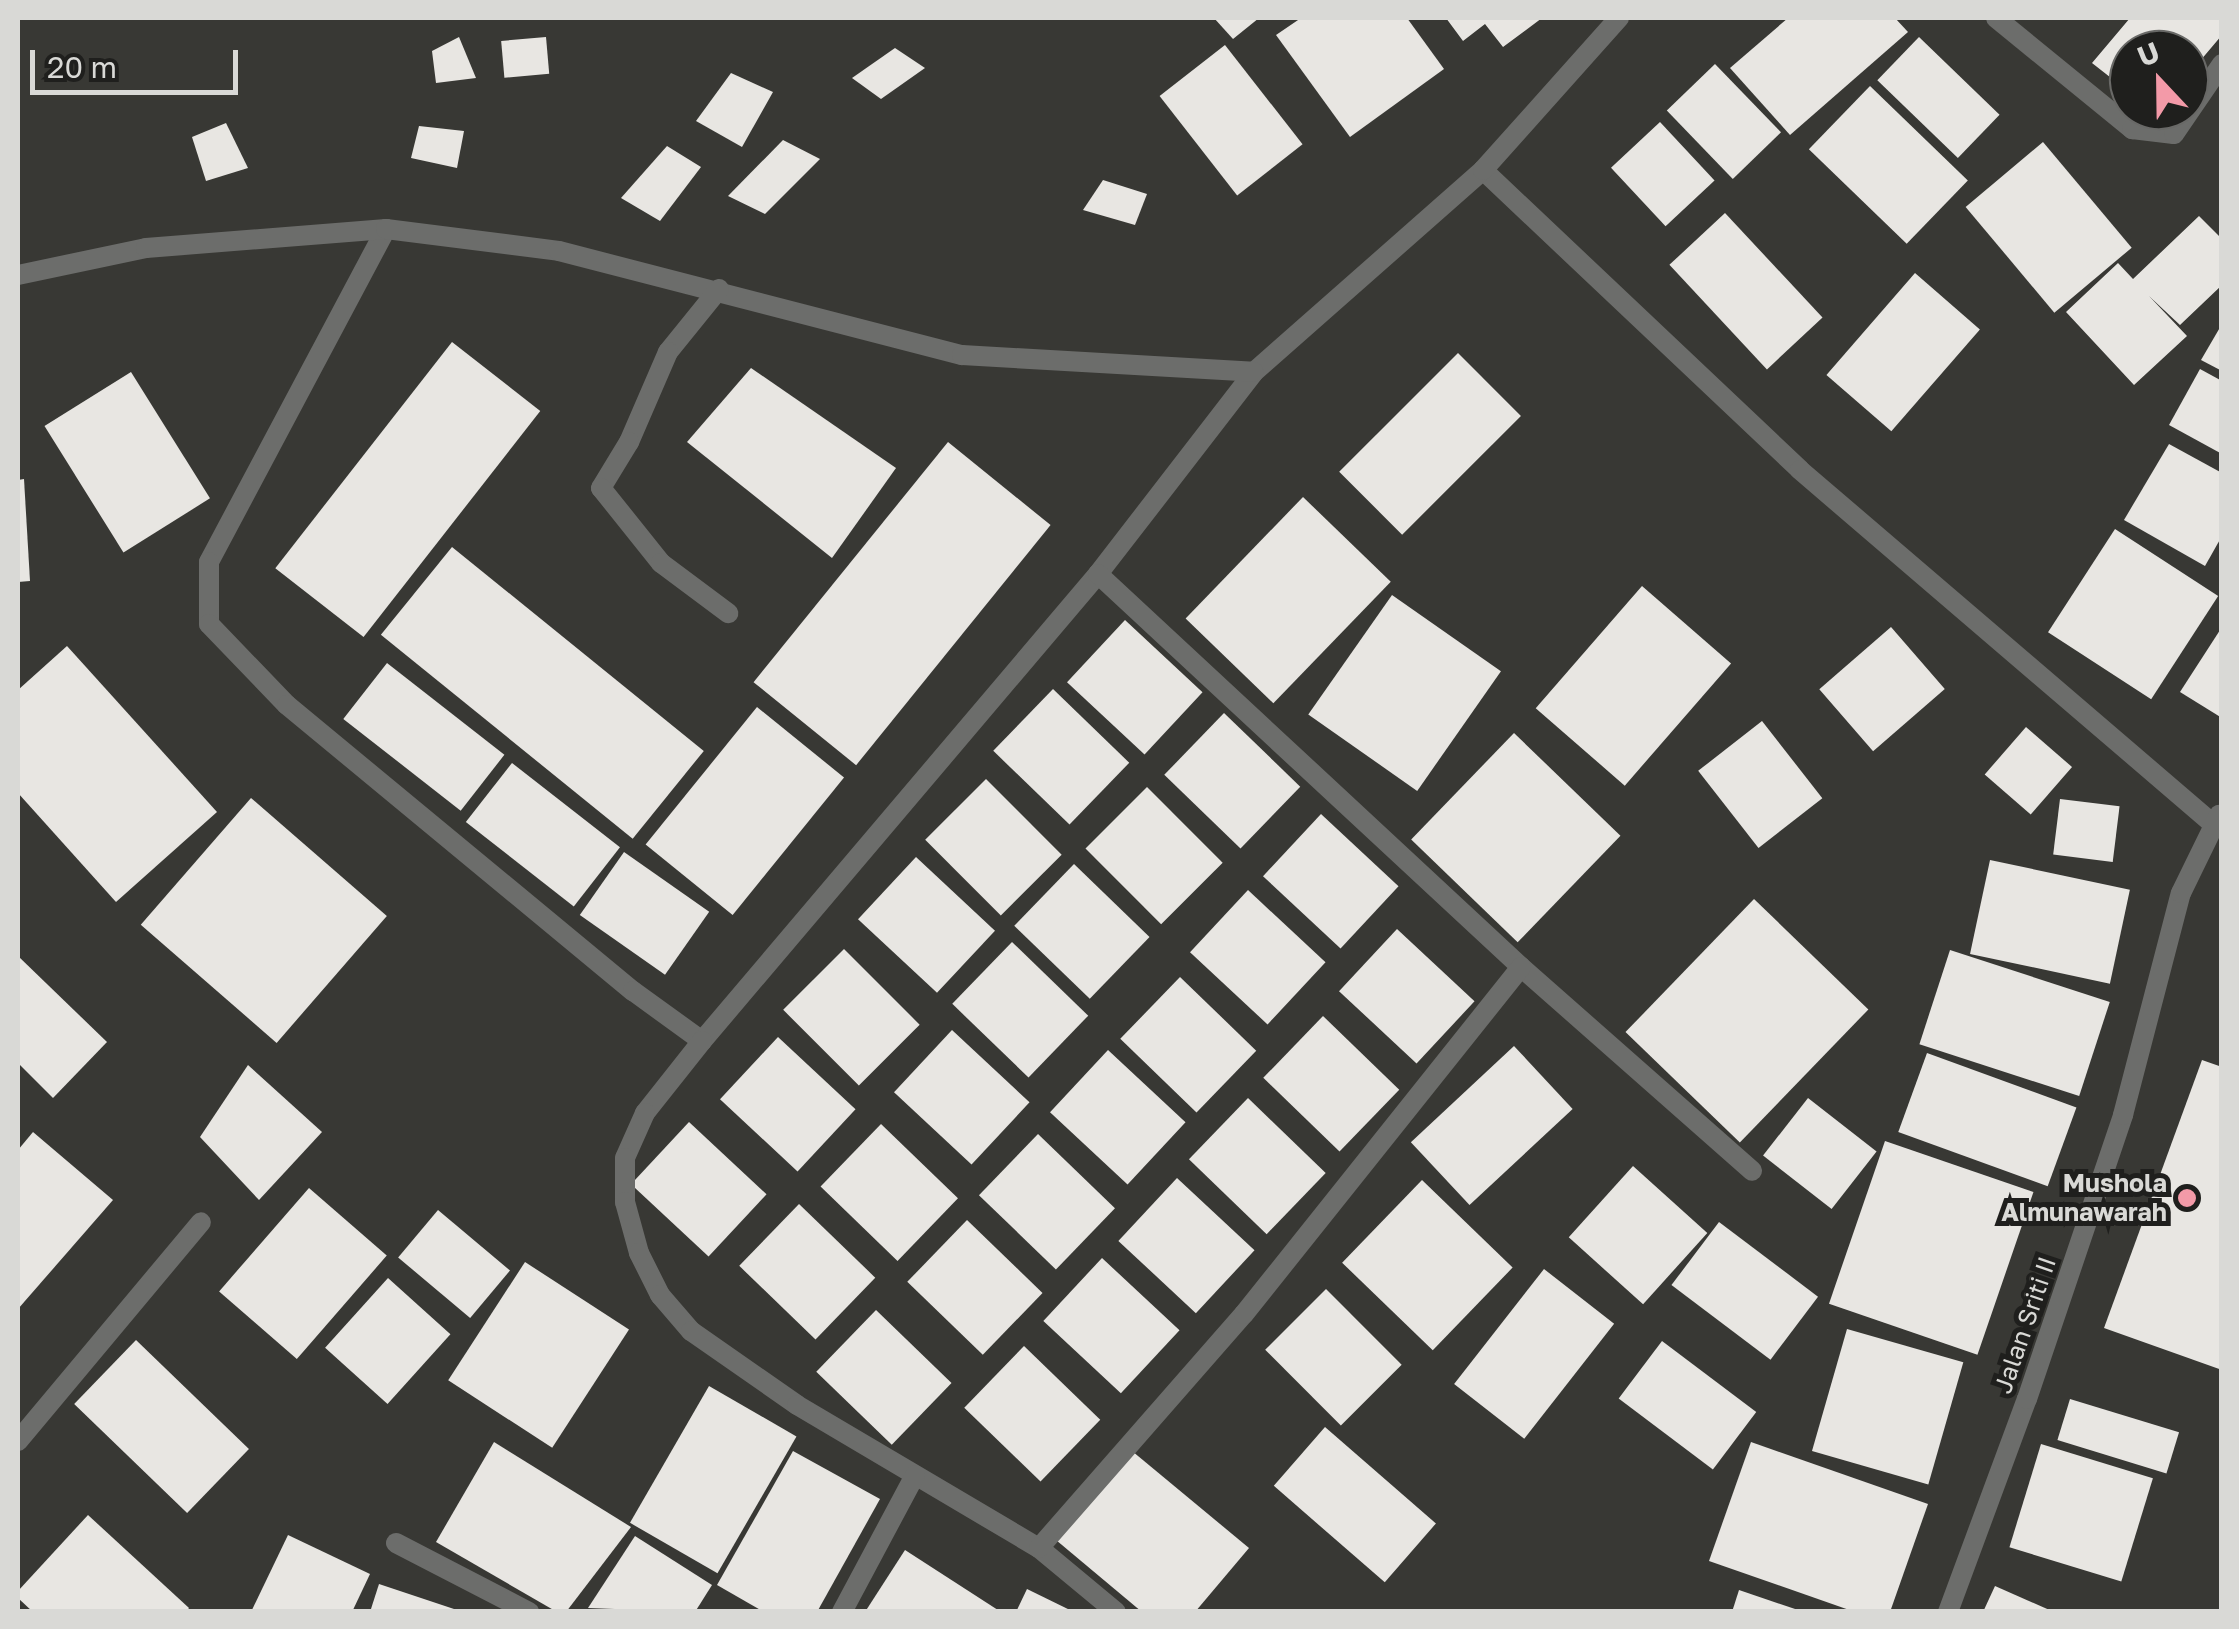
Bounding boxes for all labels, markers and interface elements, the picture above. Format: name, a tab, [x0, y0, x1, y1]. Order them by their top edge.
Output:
scale bar	[35, 30, 242, 92]
north arrow	[2109, 30, 2209, 130]
text: U	[2133, 34, 2164, 73]
text: 20 m	[47, 49, 117, 85]
place label: Mushola Almunawarah	[2001, 1169, 2167, 1228]
marker: Mushola Almunawarah	[2176, 1187, 2198, 1209]
street label: Jalan Sriti II	[1988, 1253, 2062, 1397]

